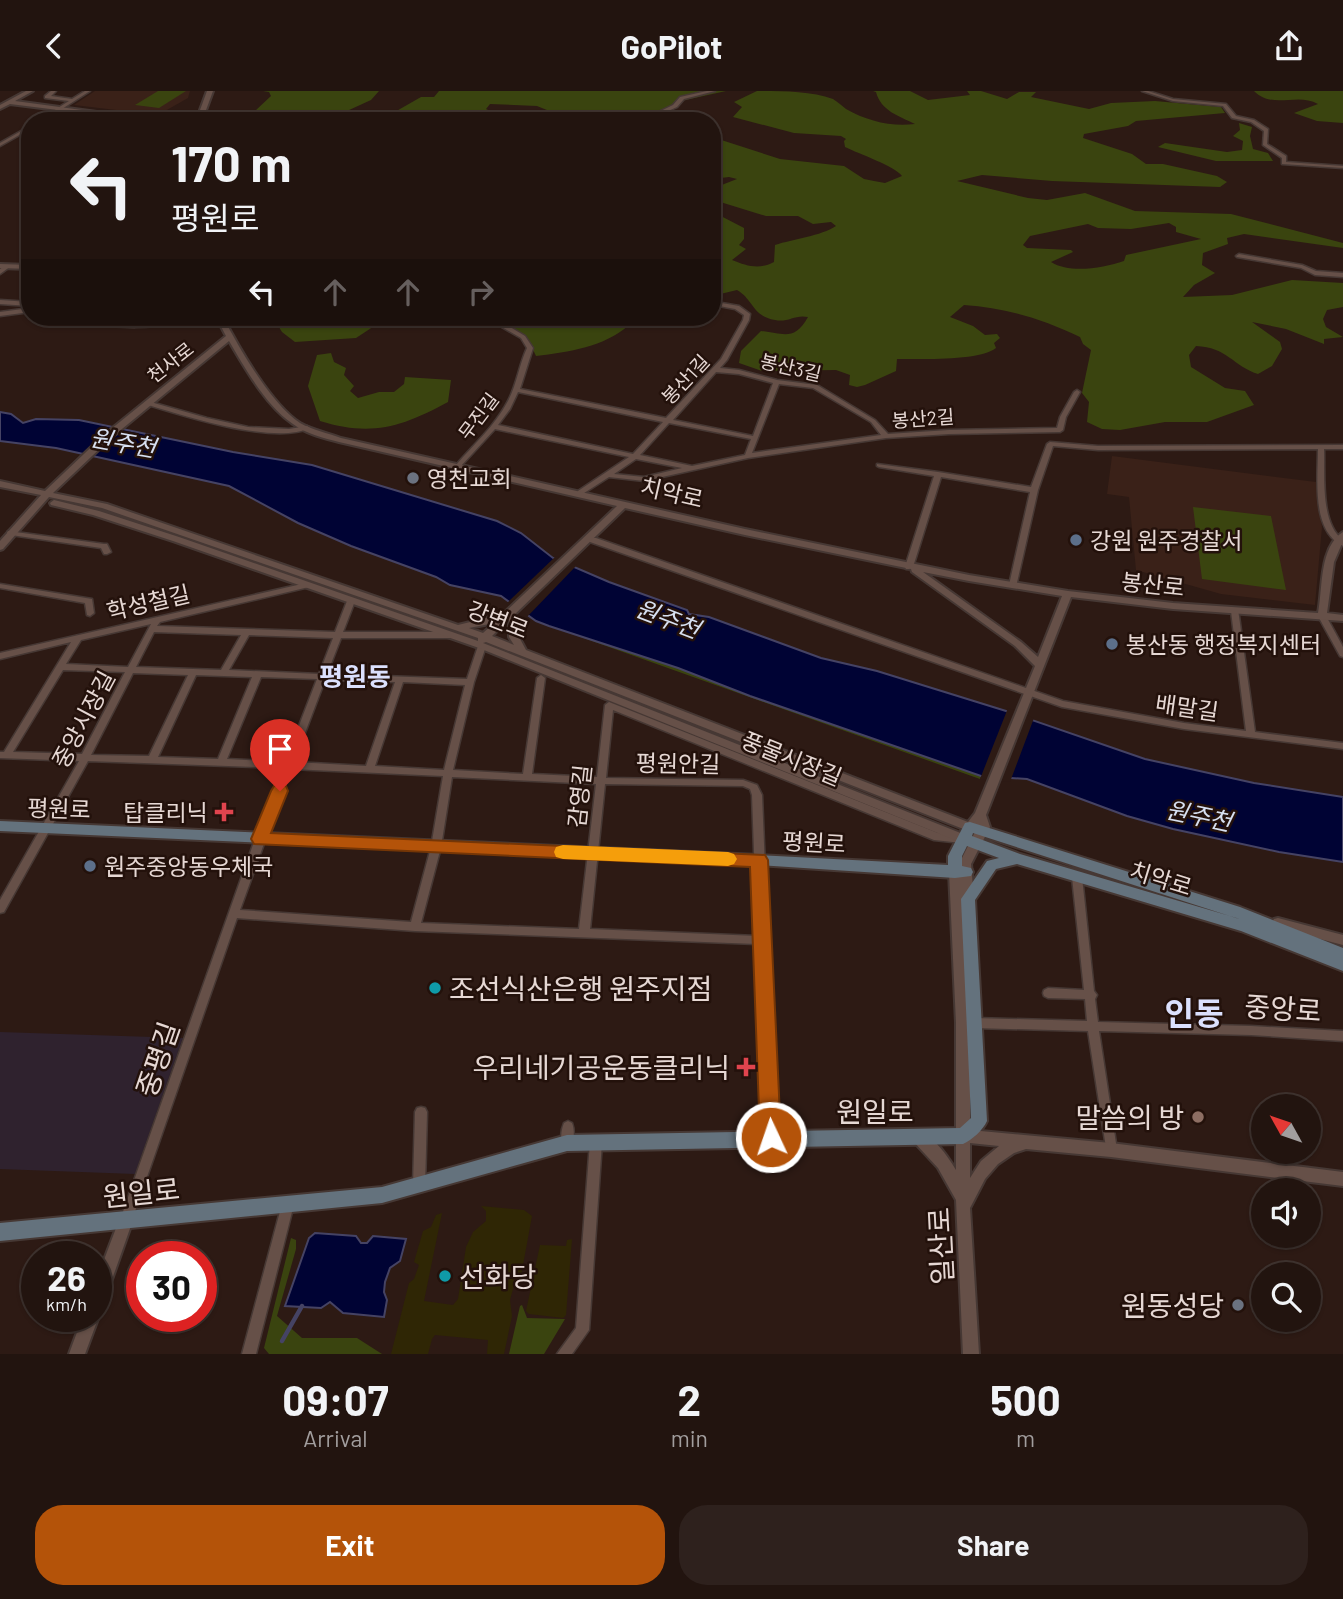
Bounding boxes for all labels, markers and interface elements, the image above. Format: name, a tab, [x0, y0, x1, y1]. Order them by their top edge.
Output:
icon: back	[35, 27, 73, 65]
text: GoPilot	[621, 27, 722, 65]
icon: share	[1270, 27, 1308, 65]
text: 170 m	[171, 133, 291, 192]
icon: left	[56, 140, 147, 231]
text: 평원로	[171, 198, 259, 236]
icon: left	[243, 273, 281, 311]
icon: ahead	[316, 273, 354, 311]
icon: ahead	[389, 273, 427, 311]
icon: right	[462, 273, 500, 311]
street label: 천사로	[142, 337, 198, 387]
street label: 봉산3길	[758, 349, 824, 385]
street label: 봉산1길	[656, 350, 714, 408]
street label: 무진길	[453, 388, 503, 444]
street label: 봉산2길	[891, 404, 955, 432]
water label: 원주천	[88, 422, 161, 463]
place label: 영천교회	[427, 464, 512, 492]
marker: 영천교회	[405, 470, 421, 486]
street label: 치악로	[638, 471, 706, 513]
place label: 강원 원주경찰서	[1090, 526, 1243, 554]
marker: 강원 원주경찰서	[1068, 532, 1084, 548]
street label: 봉산로	[1120, 567, 1186, 601]
street label: 학성철길	[104, 579, 192, 625]
water label: 원주천	[632, 593, 707, 644]
street label: 강변로	[463, 595, 533, 643]
place label: 봉산동 행정복지센터	[1126, 630, 1321, 658]
marker: 봉산동 행정복지센터	[1104, 636, 1120, 652]
district label: 평원동	[319, 660, 391, 691]
street label: 중앙시장길	[46, 666, 120, 772]
street label: 배말길	[1154, 689, 1220, 725]
pin	[250, 719, 310, 791]
street label: 풍물시장길	[738, 725, 846, 791]
icon: arrive	[261, 730, 299, 768]
street label: 평원안길	[635, 748, 721, 778]
street label: 감영길	[562, 763, 596, 829]
street label: 평원로	[27, 793, 91, 823]
water label: 원주천	[1164, 794, 1237, 837]
place label: 탑클리닉	[123, 798, 208, 826]
marker: 탑클리닉	[214, 802, 234, 822]
street label: 평원로	[782, 826, 846, 858]
place label: 원주중앙동우체국	[104, 852, 273, 880]
street label: 치악로	[1127, 855, 1195, 901]
marker: 원주중앙동우체국	[82, 858, 98, 874]
place label: 조선식산은행 원주지점	[449, 971, 712, 1005]
marker: 조선식산은행 원주지점	[427, 980, 443, 996]
street label: 중앙로	[1243, 988, 1323, 1028]
district label: 인동	[1165, 993, 1223, 1031]
street label: 중평길	[128, 1017, 186, 1101]
place label: 우리네기공운동클리닉	[472, 1050, 730, 1084]
marker: 우리네기공운동클리닉	[736, 1057, 756, 1077]
street label: 원일로	[836, 1094, 914, 1128]
north arrow	[1251, 1094, 1321, 1164]
map controls	[1251, 1094, 1321, 1332]
position arrow	[734, 1100, 808, 1174]
place label: 말씀의 방	[1075, 1100, 1184, 1134]
marker: 말씀의 방	[1190, 1109, 1206, 1125]
street label: 원일로	[101, 1171, 181, 1213]
button: sound	[1251, 1178, 1321, 1248]
street label: 일산로	[921, 1207, 959, 1285]
speed limit sign: 30	[126, 1241, 217, 1332]
text: 26	[47, 1256, 86, 1298]
place label: 선화당	[459, 1259, 536, 1293]
button: search	[1251, 1262, 1321, 1332]
marker: 선화당	[437, 1268, 453, 1284]
place label: 원동성당	[1121, 1288, 1224, 1322]
text: km/h	[46, 1293, 87, 1315]
marker: 원동성당	[1230, 1297, 1246, 1313]
text: 09:07	[282, 1374, 389, 1424]
text: 2	[678, 1374, 701, 1424]
text: 500	[990, 1374, 1061, 1424]
text: Arrival	[303, 1424, 368, 1452]
text: min	[671, 1424, 708, 1452]
text: m	[1016, 1424, 1035, 1452]
button: Exit	[35, 1505, 665, 1585]
button: Share	[679, 1505, 1308, 1585]

